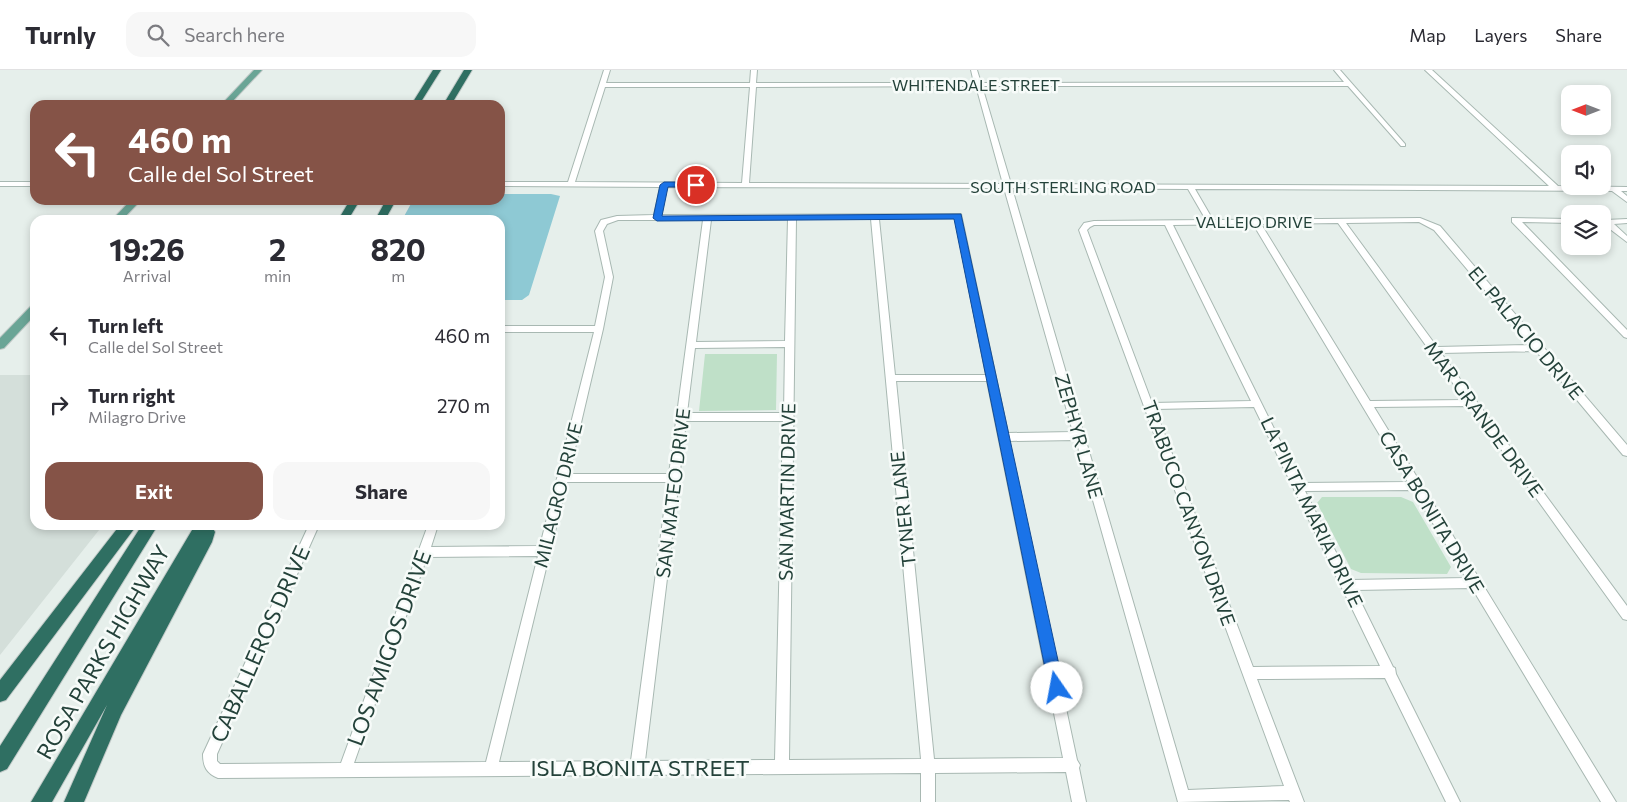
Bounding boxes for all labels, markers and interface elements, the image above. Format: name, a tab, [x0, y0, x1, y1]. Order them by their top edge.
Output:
search box	[126, 12, 476, 57]
text: Turnly	[25, 20, 96, 49]
icon: search	[144, 21, 172, 49]
text: Search here	[184, 23, 285, 46]
text: Map	[1409, 24, 1446, 46]
text: Layers	[1474, 24, 1527, 46]
text: Share	[1555, 24, 1602, 46]
street label: WHITENDALE STREET	[892, 75, 1060, 94]
north arrow	[1561, 85, 1611, 135]
map controls	[1561, 85, 1611, 255]
text: 460 m	[128, 117, 232, 160]
icon: left	[45, 120, 110, 185]
button: sound	[1561, 145, 1611, 195]
text: Calle del Sol Street	[128, 160, 314, 187]
pin	[675, 164, 717, 206]
icon: arrive	[682, 171, 710, 199]
street label: SOUTH STERLING ROAD	[970, 177, 1156, 196]
button: layers	[1561, 205, 1611, 255]
street label: VALLEJO DRIVE	[1196, 212, 1312, 231]
text: 19:26	[109, 230, 185, 267]
text: 2	[269, 230, 286, 267]
text: 820	[371, 230, 426, 267]
street label: EL PALACIO DRIVE	[1464, 261, 1589, 404]
text: Arrival	[123, 266, 171, 285]
text: min	[264, 266, 291, 285]
text: m	[391, 266, 405, 285]
text: Turn left	[88, 314, 163, 337]
icon: left	[45, 321, 73, 349]
text: 460 m	[434, 324, 490, 347]
street label: MAR GRANDE DRIVE	[1420, 336, 1549, 501]
text: Calle del Sol Street	[88, 337, 223, 356]
street label: ZEPHYR LANE	[1051, 371, 1108, 501]
text: Turn right	[88, 384, 175, 407]
icon: right	[45, 391, 73, 419]
text: 270 m	[437, 394, 490, 417]
street label: TRABUCO CANYON DRIVE	[1138, 397, 1241, 629]
street label: SAN MARTIN DRIVE	[773, 403, 800, 581]
text: Milagro Drive	[88, 407, 186, 426]
street label: SAN MATEO DRIVE	[651, 407, 694, 579]
street label: LA PINTA MARIA DRIVE	[1256, 413, 1369, 611]
street label: MILAGRO DRIVE	[528, 420, 587, 570]
street label: CASA BONITA DRIVE	[1375, 426, 1490, 597]
street label: TYNER LANE	[885, 450, 920, 568]
button: Exit	[45, 462, 263, 520]
button: Share	[273, 462, 490, 520]
street label: ROSA PARKS HIGHWAY	[30, 540, 175, 764]
street label: CABALLEROS DRIVE	[204, 541, 315, 746]
street label: LOS AMIGOS DRIVE	[341, 546, 436, 749]
position arrow	[1030, 661, 1082, 713]
street label: ISLA BONITA STREET	[530, 754, 750, 781]

